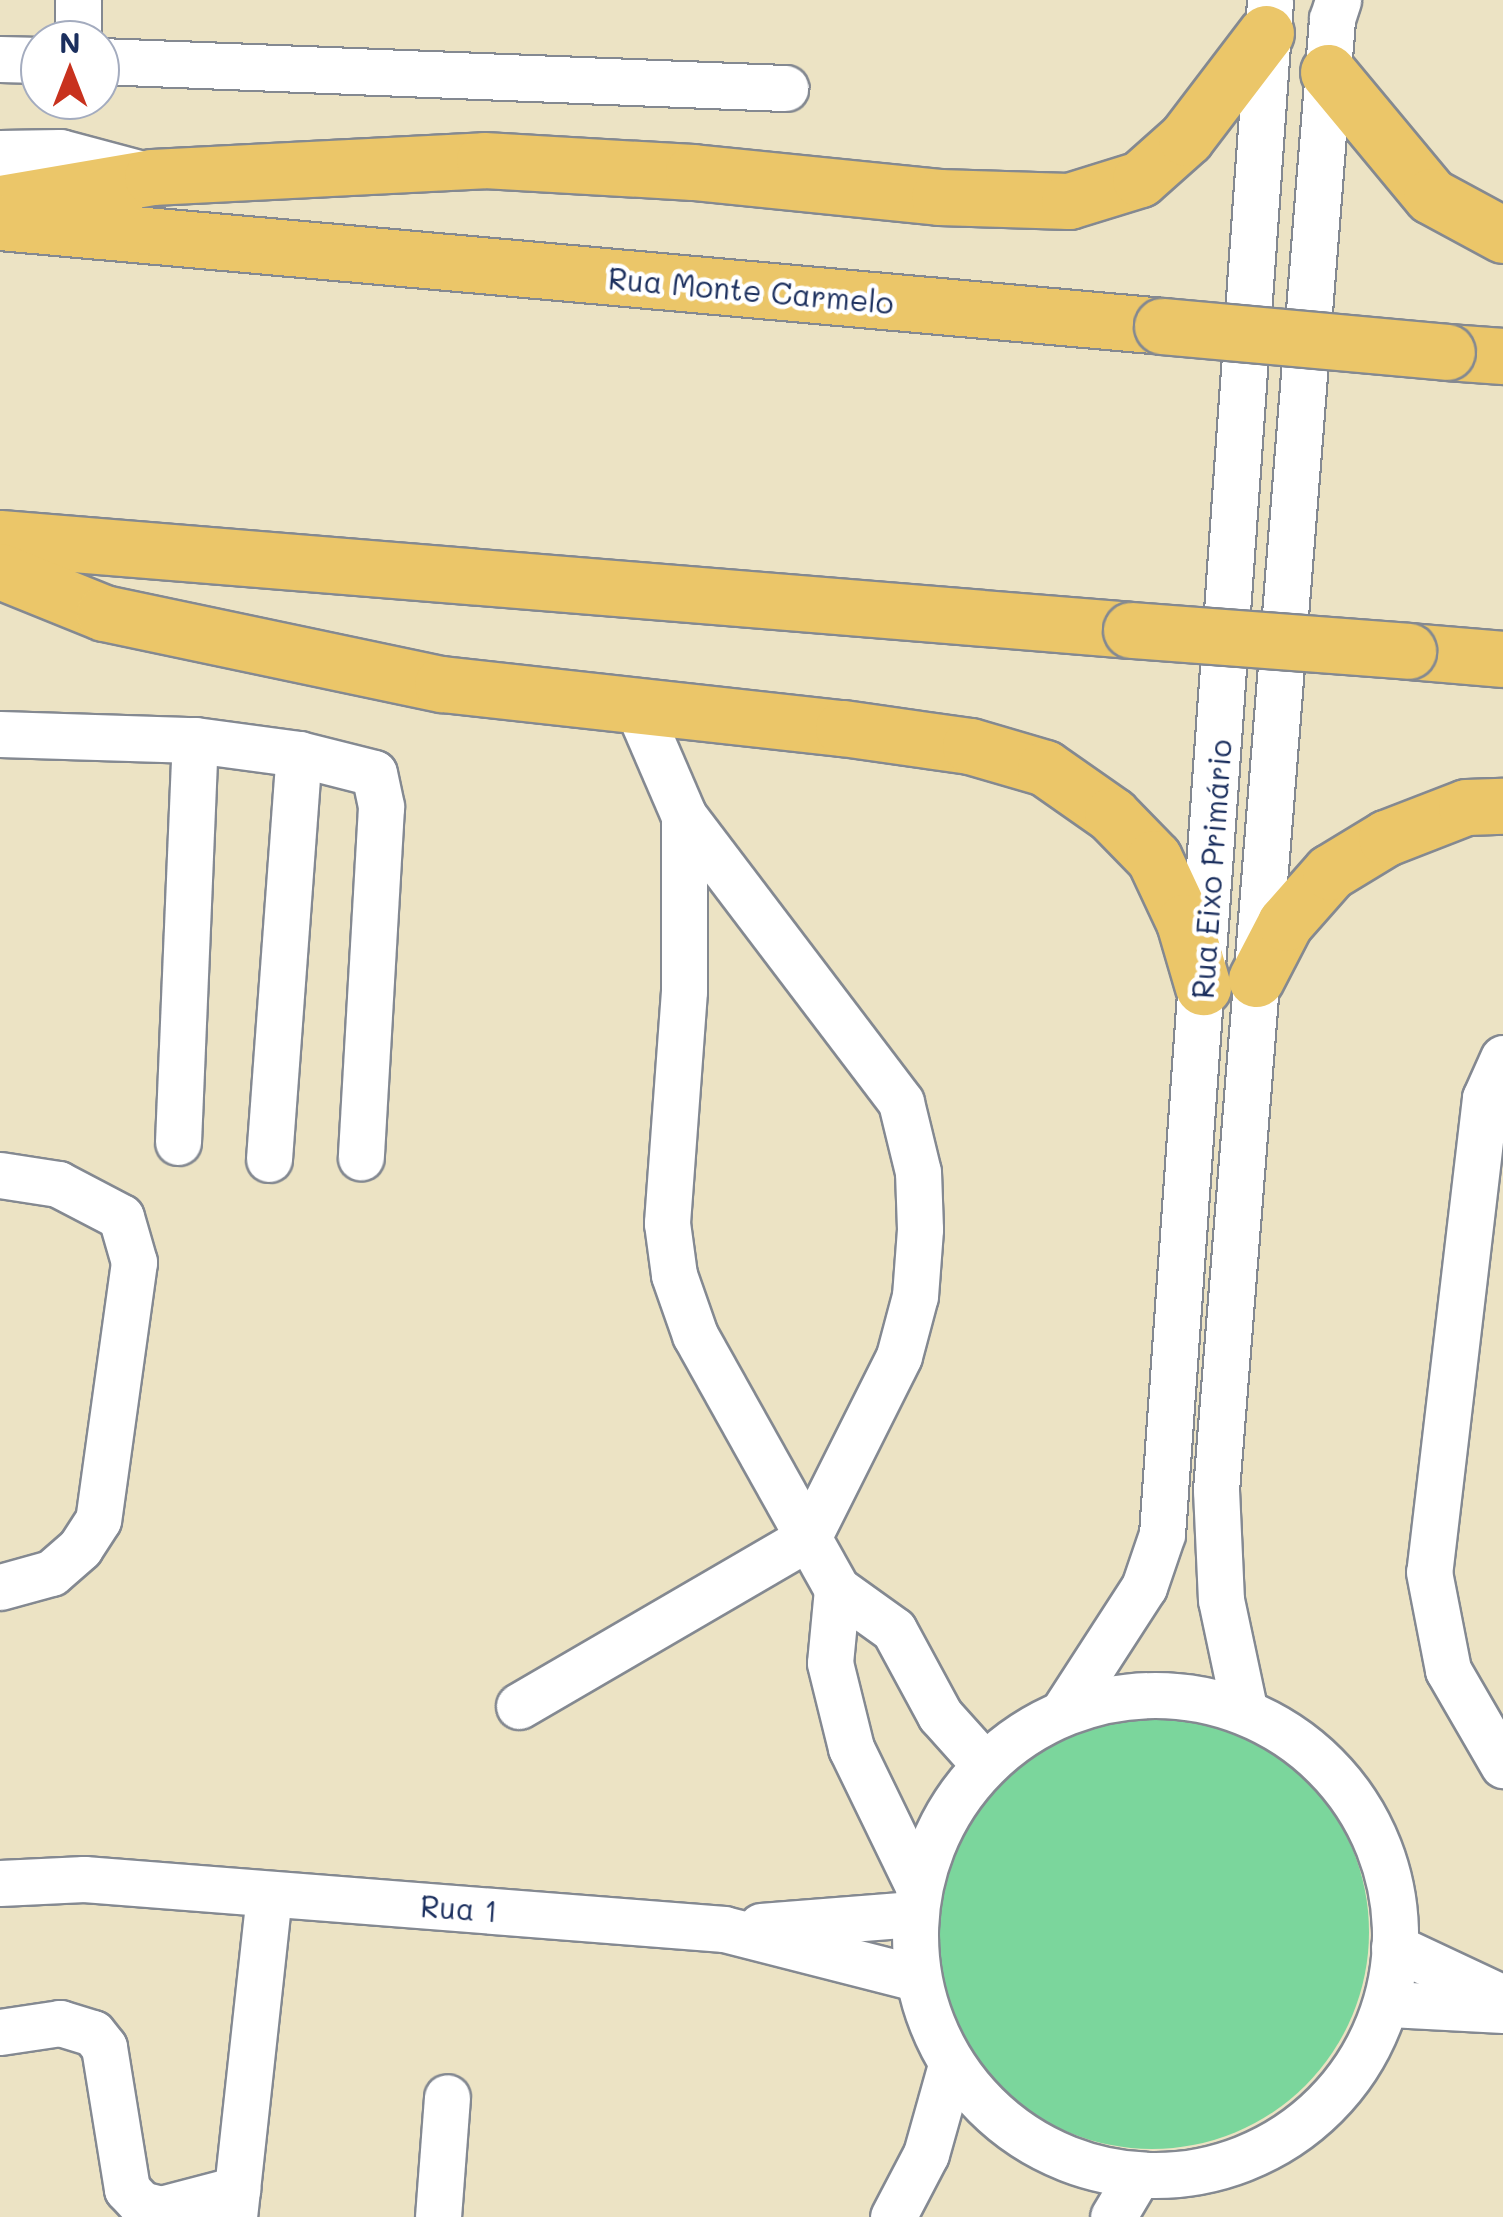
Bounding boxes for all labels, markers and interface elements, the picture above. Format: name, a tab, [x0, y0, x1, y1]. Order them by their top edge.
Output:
north arrow	[20, 20, 120, 120]
text: N	[59, 24, 81, 60]
street label: Rua Monte Carmelo	[607, 260, 895, 320]
street label: Rua Eixo Primário	[1184, 738, 1238, 1000]
street label: Rua 1	[419, 1887, 499, 1929]

